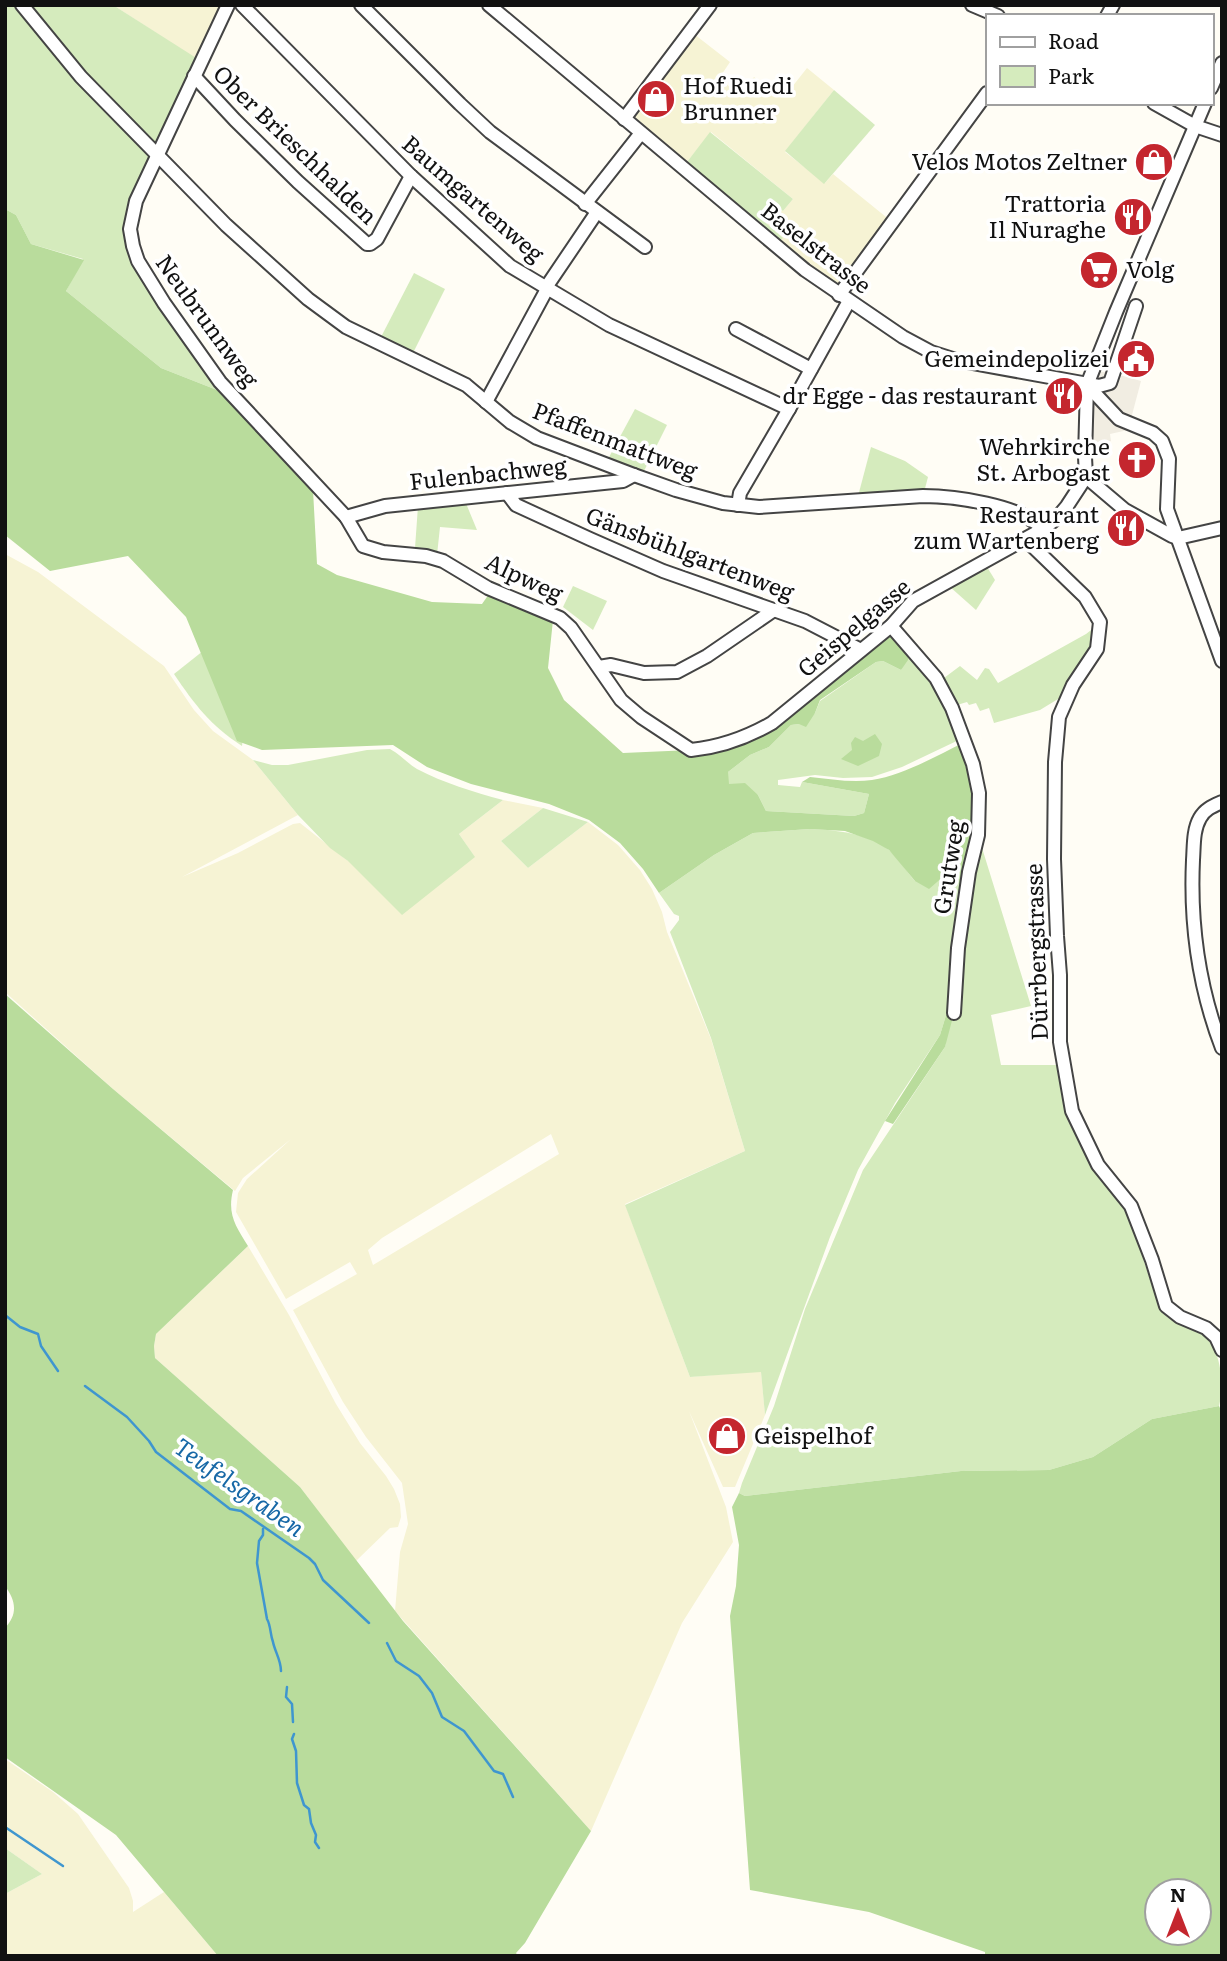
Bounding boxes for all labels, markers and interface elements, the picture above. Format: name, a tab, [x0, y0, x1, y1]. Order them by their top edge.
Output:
legend	[986, 14, 1213, 105]
text: Road	[1048, 24, 1099, 55]
street label: Ober Brieschhalden	[207, 56, 386, 231]
text: Park	[1048, 59, 1094, 90]
place label: Hof Ruedi Brunner	[683, 67, 793, 127]
shop icon: Hof Ruedi Brunner	[635, 78, 677, 120]
street label: Baumgartenweg	[396, 126, 553, 269]
shop icon: Velos Motos Zeltner	[1133, 141, 1175, 183]
place label: Velos Motos Zeltner	[911, 143, 1127, 177]
place label: Trattoria Il Nuraghe	[989, 185, 1107, 245]
street label: Baselstrasse	[755, 192, 880, 300]
restaurant icon: Trattoria Il Nuraghe	[1112, 196, 1154, 238]
street label: Neubrunnweg	[149, 246, 269, 393]
supermarket icon: Volg	[1078, 249, 1120, 291]
place label: Volg	[1126, 251, 1175, 285]
public building icon: Gemeindepolizei	[1115, 338, 1157, 380]
place label: Gemeindepolizei	[924, 340, 1109, 374]
restaurant icon: dr Egge - das restaurant	[1043, 375, 1085, 417]
place label: dr Egge - das restaurant	[782, 377, 1038, 411]
street label: Pfaffenmattweg	[528, 392, 703, 486]
place label: Wehrkirche St. Arbogast	[976, 428, 1111, 488]
church icon: Wehrkirche St. Arbogast	[1116, 439, 1158, 481]
street label: Fulenbachweg	[407, 447, 568, 497]
place label: Restaurant zum Wartenberg	[914, 496, 1100, 556]
street label: Gänsbühlgartenweg	[582, 497, 800, 608]
restaurant icon: Restaurant zum Wartenberg	[1105, 507, 1147, 549]
street label: Alpweg	[480, 543, 570, 609]
street label: Geispelgasse	[789, 569, 917, 684]
street label: Grutweg	[923, 817, 971, 916]
street label: Dürrbergstrasse	[1015, 863, 1055, 1041]
shop icon: Geispelhof	[706, 1415, 748, 1457]
place label: Geispelhof	[754, 1417, 874, 1451]
water label: Teufelsgraben	[168, 1428, 313, 1544]
north arrow	[1143, 1877, 1213, 1947]
text: N	[1170, 1880, 1186, 1908]

